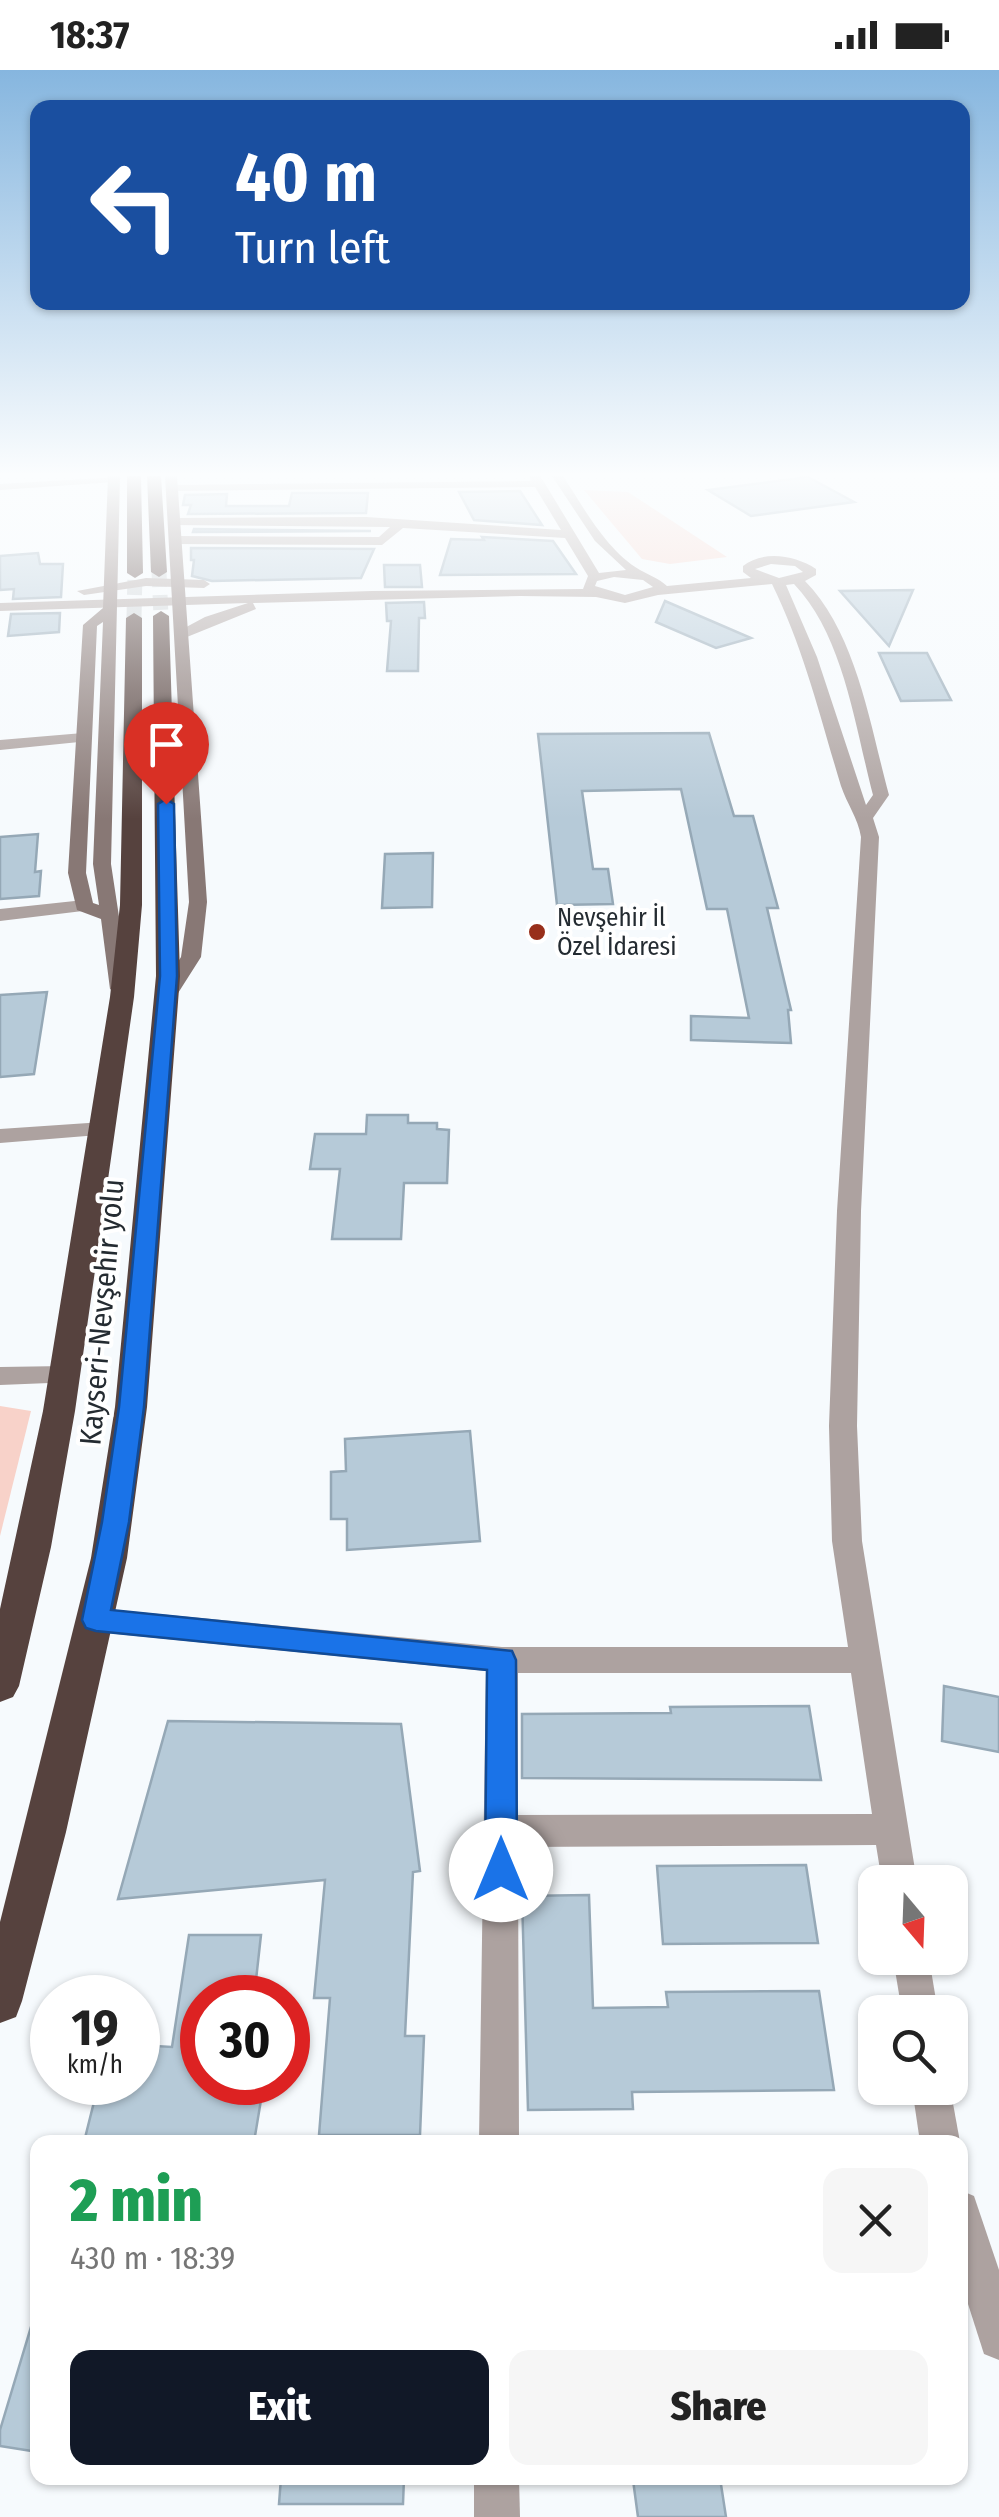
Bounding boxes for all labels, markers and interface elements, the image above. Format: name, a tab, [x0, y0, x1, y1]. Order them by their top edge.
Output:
text: 18:37	[50, 12, 129, 58]
text: 40 m	[235, 136, 377, 220]
icon: left	[70, 140, 200, 270]
text: Turn left	[235, 221, 390, 275]
pin	[124, 702, 209, 805]
icon: arrive	[139, 717, 194, 772]
place label: Nevşehir İl Özel İdaresi	[557, 902, 677, 962]
marker: Nevşehir İl Özel İdaresi	[526, 921, 548, 943]
street label: Kayseri-Nevşehir yolu	[72, 1177, 132, 1447]
position arrow	[449, 1818, 553, 1922]
north arrow	[858, 1865, 968, 1975]
map controls	[858, 1865, 968, 2105]
speed limit sign: 30	[180, 1975, 310, 2105]
button: search	[858, 1995, 968, 2105]
text: 19	[71, 1998, 118, 2058]
text: km/h	[67, 2050, 123, 2080]
text: 2 min	[70, 2165, 203, 2237]
button: close	[823, 2168, 928, 2273]
text: 430 m · 18:39	[70, 2239, 235, 2277]
button: Exit	[70, 2350, 489, 2465]
button: Share	[509, 2350, 928, 2465]

